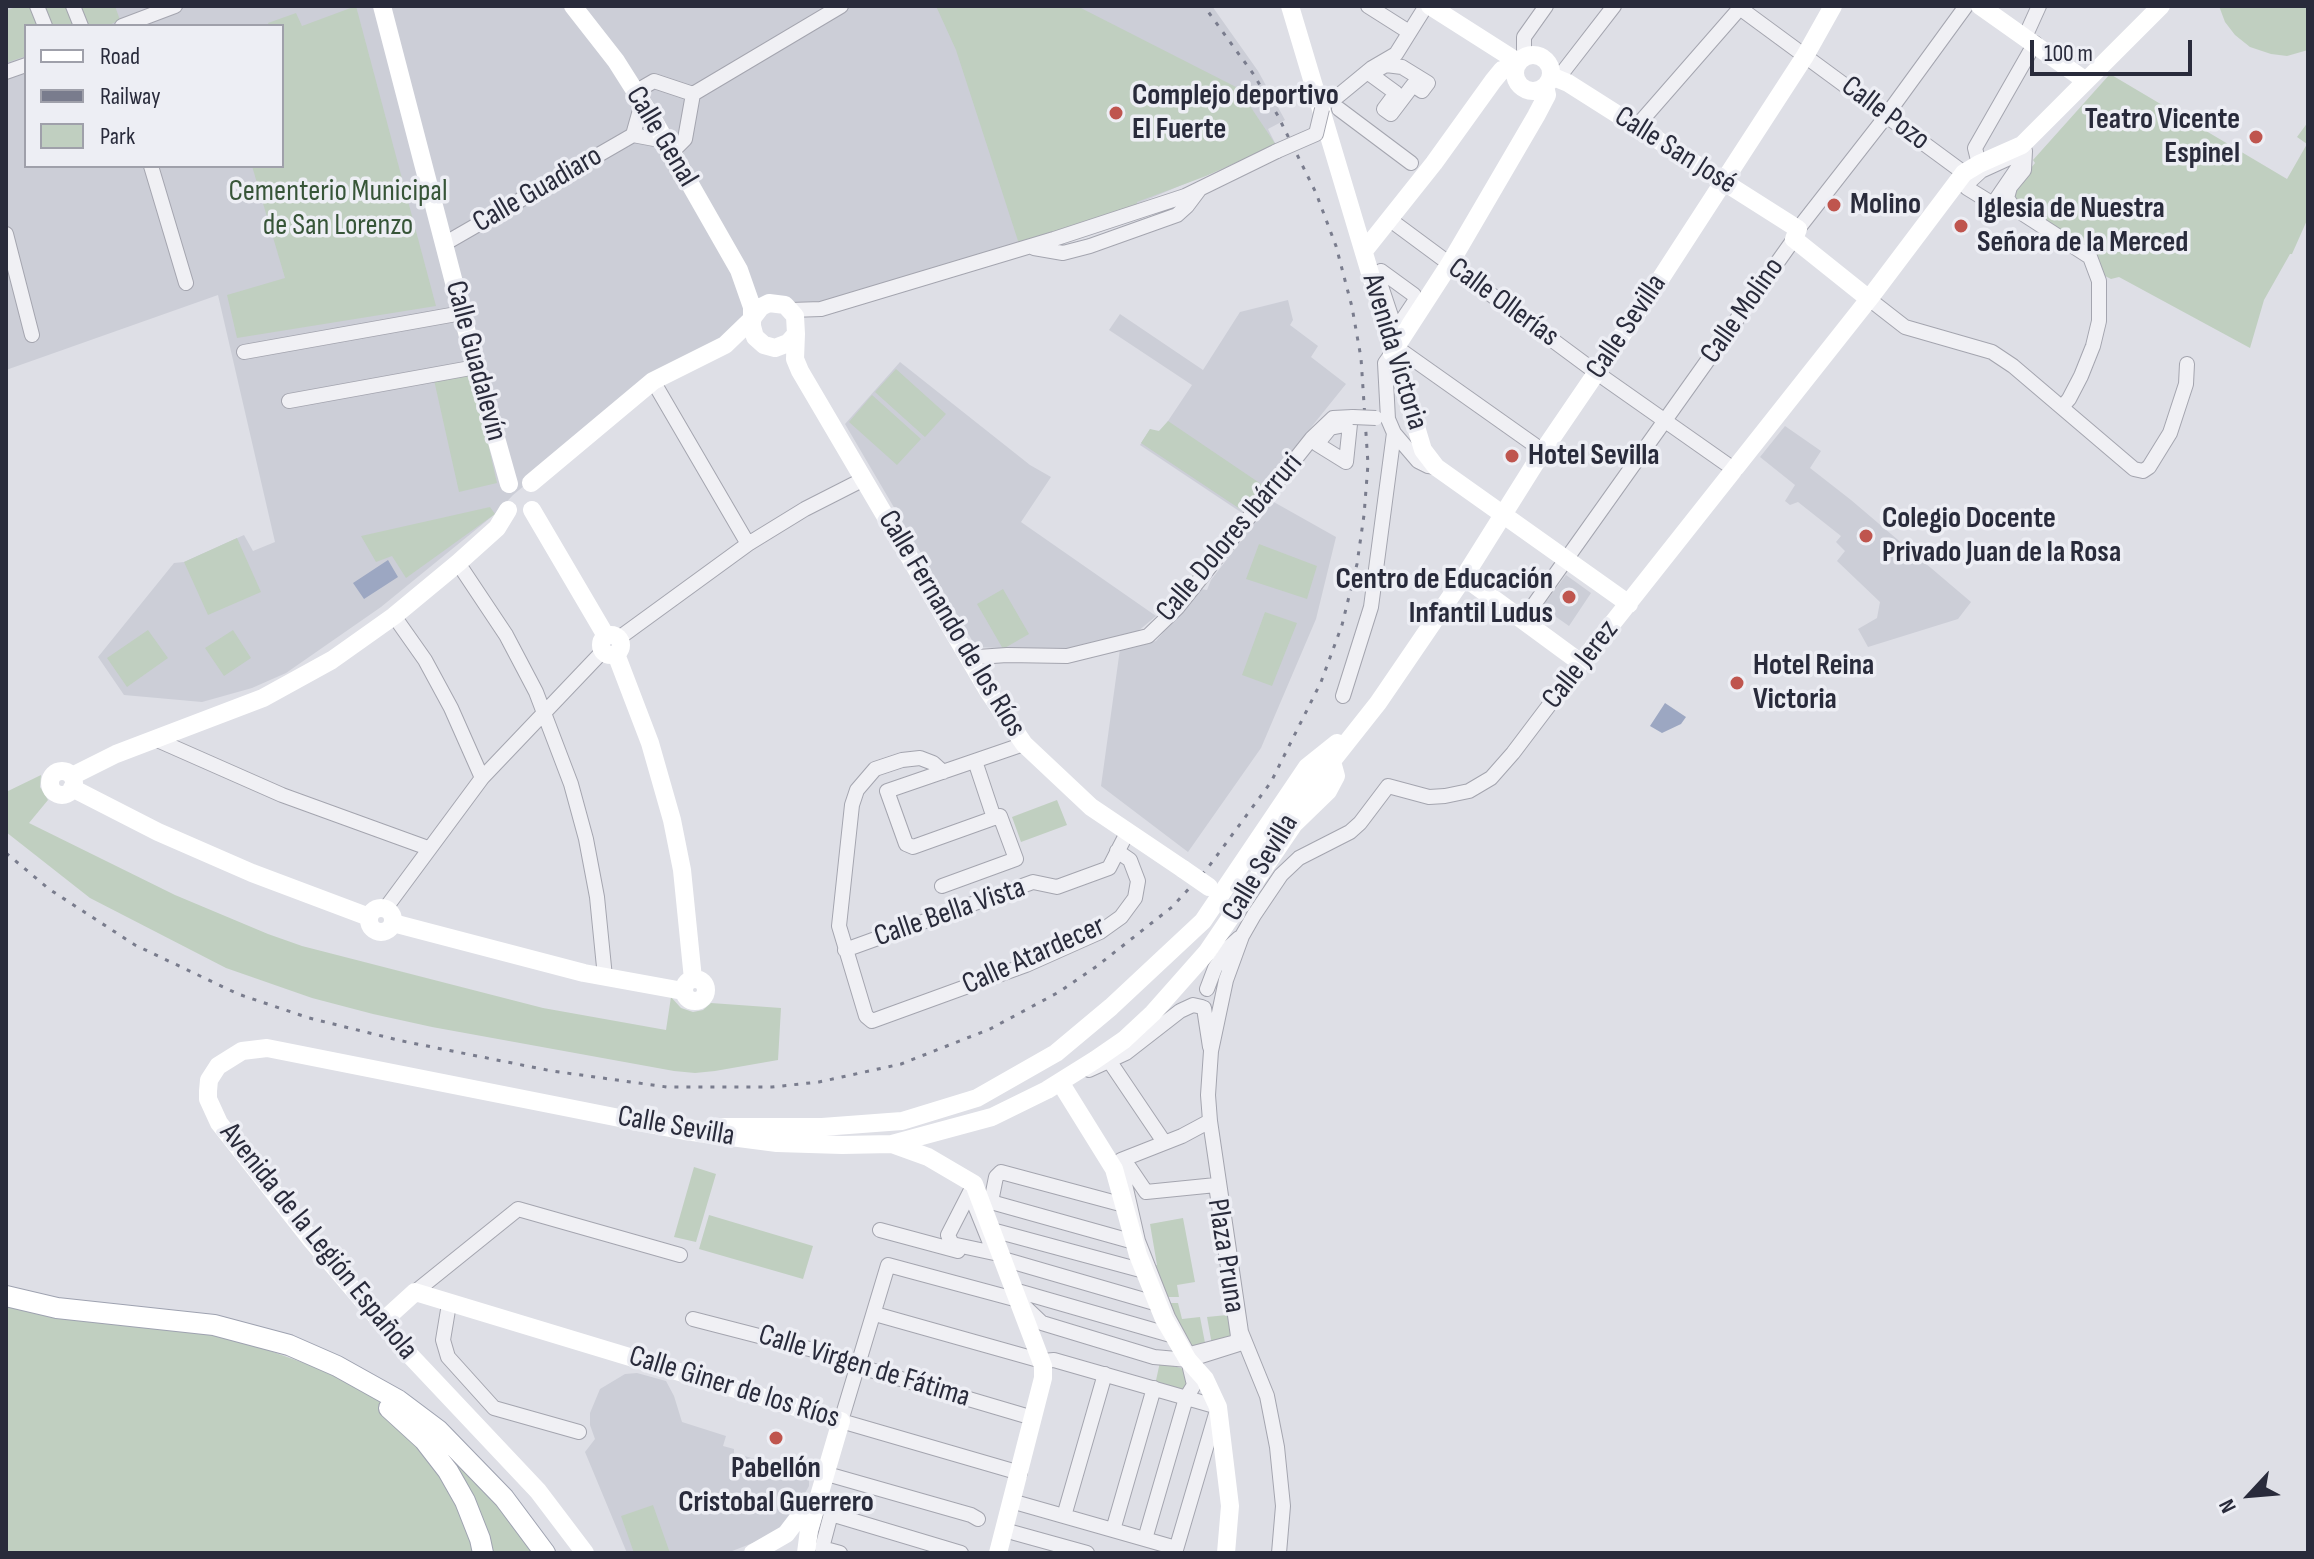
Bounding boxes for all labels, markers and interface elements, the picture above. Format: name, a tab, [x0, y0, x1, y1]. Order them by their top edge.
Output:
legend	[24, 24, 284, 168]
scale bar	[2034, 24, 2196, 74]
text: 100 m	[2044, 39, 2093, 68]
text: Road	[100, 42, 140, 71]
street label: Calle Pozo	[1834, 69, 1936, 159]
place label: Complejo deportivo El Fuerte	[1132, 78, 1339, 148]
street label: Calle Genal	[617, 80, 705, 194]
text: Railway	[100, 82, 160, 111]
street label: Calle San José	[1607, 99, 1743, 203]
place label: Teatro Vicente Espinel	[2085, 102, 2240, 172]
marker: Complejo deportivo El Fuerte	[1107, 104, 1125, 122]
text: Park	[100, 122, 135, 151]
marker: Teatro Vicente Espinel	[2247, 128, 2265, 146]
street label: Calle Guadiaro	[467, 139, 609, 241]
park label: Cementerio Municipal de San Lorenzo	[229, 174, 447, 244]
place label: Molino	[1850, 187, 1921, 223]
place label: Iglesia de Nuestra Señora de la Merced	[1977, 191, 2188, 262]
marker: Molino	[1825, 196, 1843, 214]
marker: Iglesia de Nuestra Señora de la Merced	[1952, 217, 1970, 235]
street label: Calle Ollerías	[1441, 251, 1565, 355]
street label: Calle Molino	[1694, 251, 1792, 371]
street label: Calle Sevilla	[1579, 268, 1675, 386]
street label: Avenida Victoria	[1353, 270, 1435, 434]
street label: Calle Guadalevín	[436, 277, 514, 445]
place label: Hotel Sevilla	[1528, 438, 1660, 474]
street label: Calle Dolores Ibárruri	[1149, 447, 1311, 629]
marker: Hotel Sevilla	[1503, 447, 1521, 465]
place label: Colegio Docente Privado Juan de la Rosa	[1882, 501, 2121, 572]
street label: Calle Fernando de los Ríos	[869, 504, 1033, 744]
marker: Colegio Docente Privado Juan de la Rosa	[1857, 527, 1875, 545]
place label: Centro de Educación Infantil Ludus	[1335, 562, 1553, 632]
marker: Centro de Educación Infantil Ludus	[1560, 588, 1578, 606]
street label: Calle Jerez	[1535, 613, 1627, 717]
place label: Hotel Reina Victoria	[1753, 648, 1874, 718]
marker: Hotel Reina Victoria	[1728, 674, 1746, 692]
street label: Calle Sevilla	[1215, 808, 1307, 928]
street label: Calle Bella Vista	[870, 870, 1030, 956]
street label: Calle Atardecer	[957, 909, 1111, 1003]
street label: Calle Sevilla	[615, 1099, 737, 1155]
street label: Avenida de la Legión Española	[211, 1116, 425, 1368]
street label: Plaza Pruna	[1198, 1196, 1252, 1316]
street label: Calle Virgen de Fátima	[754, 1318, 974, 1416]
street label: Calle Giner de los Ríos	[624, 1339, 844, 1437]
marker: Pabellón Cristobal Guerrero	[767, 1429, 785, 1447]
place label: Pabellón Cristobal Guerrero	[678, 1451, 874, 1522]
north arrow	[2210, 1455, 2290, 1535]
text: N	[2213, 1495, 2243, 1517]

